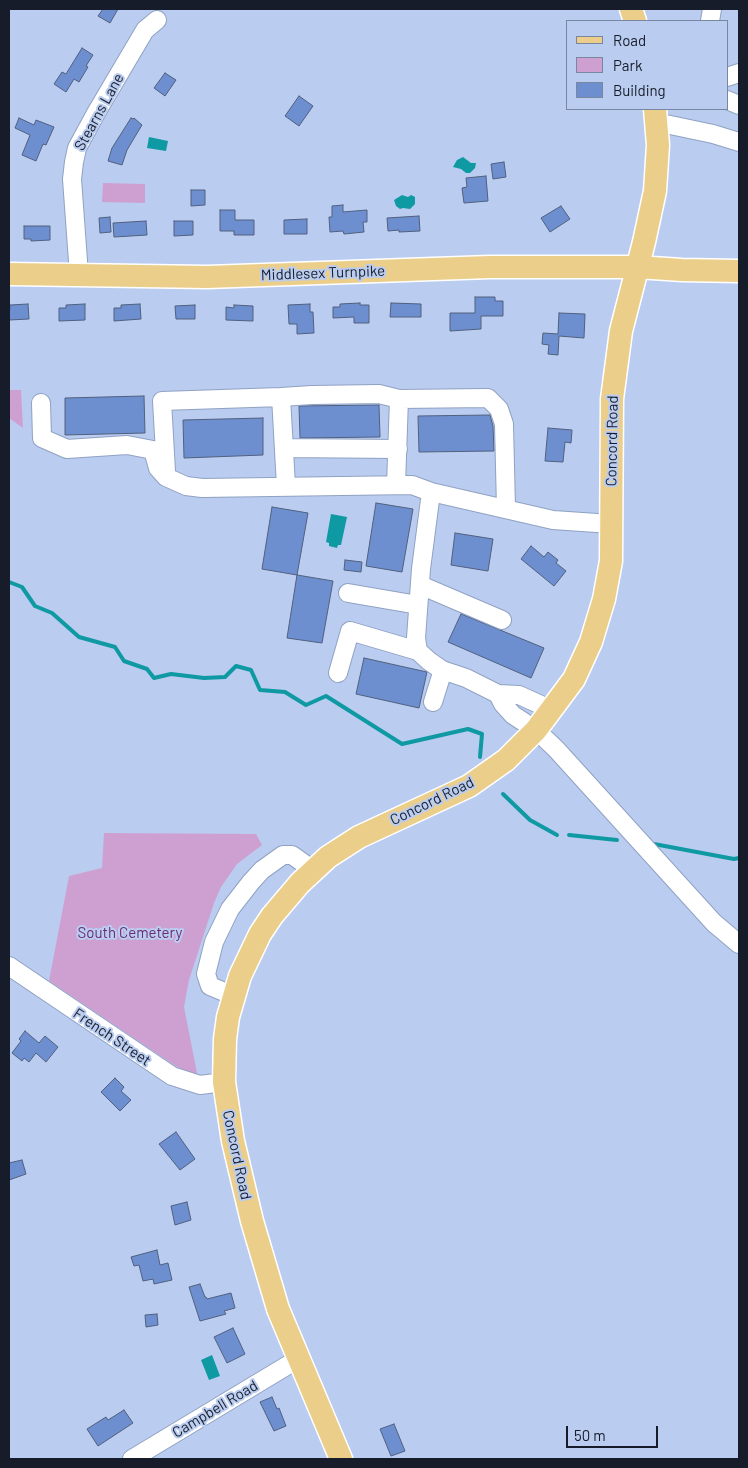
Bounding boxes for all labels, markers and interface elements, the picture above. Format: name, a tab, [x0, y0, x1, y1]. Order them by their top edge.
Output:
legend	[566, 20, 728, 110]
text: Road	[613, 31, 646, 49]
text: Park	[613, 56, 642, 74]
street label: Stearns Lane	[70, 70, 128, 154]
text: Building	[613, 81, 666, 99]
street label: Middlesex Turnpike	[261, 262, 385, 284]
street label: Concord Road	[602, 395, 622, 487]
street label: Concord Road	[387, 773, 477, 829]
park label: South Cemetery	[78, 924, 182, 942]
street label: French Street	[70, 1005, 154, 1069]
street label: Concord Road	[219, 1109, 255, 1201]
street label: Campbell Road	[169, 1376, 261, 1442]
scale bar	[568, 1416, 660, 1448]
text: 50 m	[574, 1426, 606, 1444]

